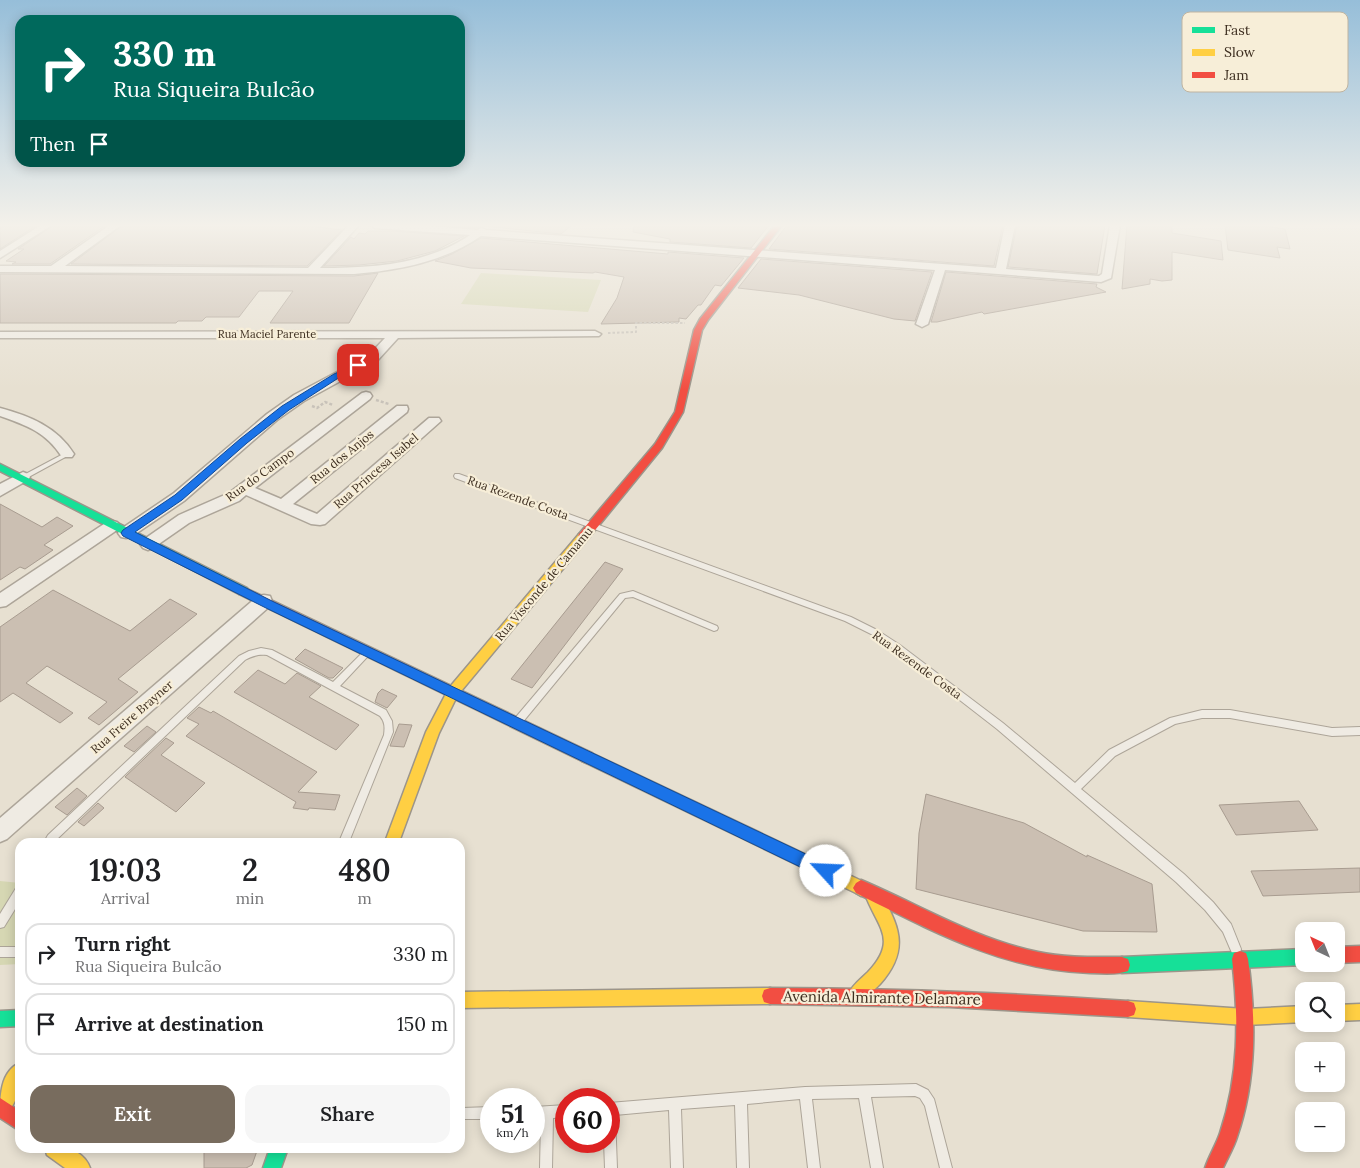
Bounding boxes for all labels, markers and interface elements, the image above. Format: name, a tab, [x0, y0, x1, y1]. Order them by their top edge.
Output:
legend	[1182, 12, 1348, 92]
text: Fast	[1224, 21, 1251, 39]
text: 330 m	[113, 31, 216, 76]
icon: right	[30, 35, 95, 100]
text: Slow	[1224, 43, 1256, 61]
text: Jam	[1223, 66, 1249, 84]
text: Rua Siqueira Bulcão	[113, 75, 315, 103]
icon: arrive	[85, 130, 113, 158]
text: Then	[30, 132, 75, 156]
street label: Rua Maciel Parente	[218, 327, 316, 341]
pin	[337, 344, 379, 386]
icon: arrive	[344, 351, 372, 379]
street label: Rua dos Anjos	[307, 426, 377, 487]
street label: Rua Princesa Isabel	[330, 430, 421, 511]
street label: Rua do Campo	[223, 445, 297, 504]
street label: Rua Rezende Costa	[466, 472, 571, 523]
street label: Rua Visconde de Camamu	[491, 524, 596, 644]
street label: Rua Rezende Costa	[870, 627, 965, 702]
street label: Rua Freire Brayner	[87, 676, 176, 756]
position arrow	[799, 844, 851, 896]
text: 19:03	[89, 851, 161, 889]
text: 2	[242, 851, 258, 889]
text: 480	[338, 851, 391, 889]
text: Arrival	[101, 888, 150, 908]
text: min	[236, 888, 264, 908]
text: m	[357, 888, 372, 908]
north arrow	[1295, 922, 1345, 972]
map controls	[1295, 922, 1345, 1152]
text: Turn right	[75, 932, 171, 956]
icon: right	[32, 940, 60, 968]
text: 330 m	[393, 942, 448, 966]
text: Rua Siqueira Bulcão	[75, 956, 222, 976]
button: search	[1295, 982, 1345, 1032]
street label: Avenida Almirante Delamare	[782, 986, 981, 1009]
icon: arrive	[32, 1010, 60, 1038]
text: Arrive at destination	[75, 1012, 264, 1036]
text: 150 m	[397, 1012, 448, 1036]
button: +	[1295, 1042, 1345, 1092]
button: Exit	[30, 1085, 235, 1143]
button: Share	[245, 1085, 450, 1143]
speed limit sign: 60	[555, 1088, 620, 1153]
text: 51	[501, 1098, 524, 1130]
button: −	[1295, 1102, 1345, 1152]
text: km/h	[496, 1125, 529, 1140]

